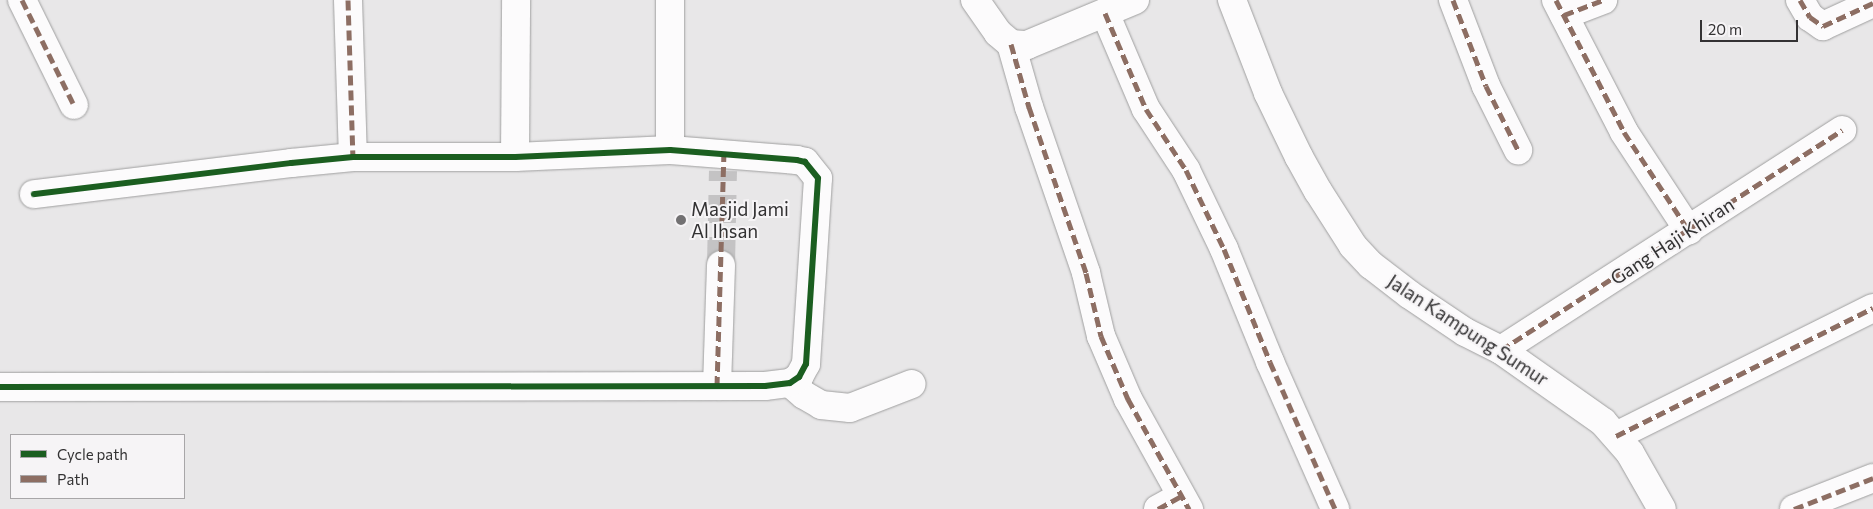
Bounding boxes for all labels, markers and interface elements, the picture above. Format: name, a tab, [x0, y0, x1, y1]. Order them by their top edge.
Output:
scale bar	[1703, 10, 1800, 42]
text: 20 m	[1708, 20, 1742, 38]
street label: Gang Haji Khiran	[1606, 193, 1738, 289]
place label: Masjid Jami Al Ihsan	[691, 198, 789, 242]
marker: Masjid Jami Al Ihsan	[675, 214, 687, 226]
street label: Jalan Kampung Sumur	[1383, 269, 1553, 391]
legend	[10, 434, 185, 499]
text: Cycle path	[57, 445, 128, 463]
text: Path	[57, 470, 89, 488]

